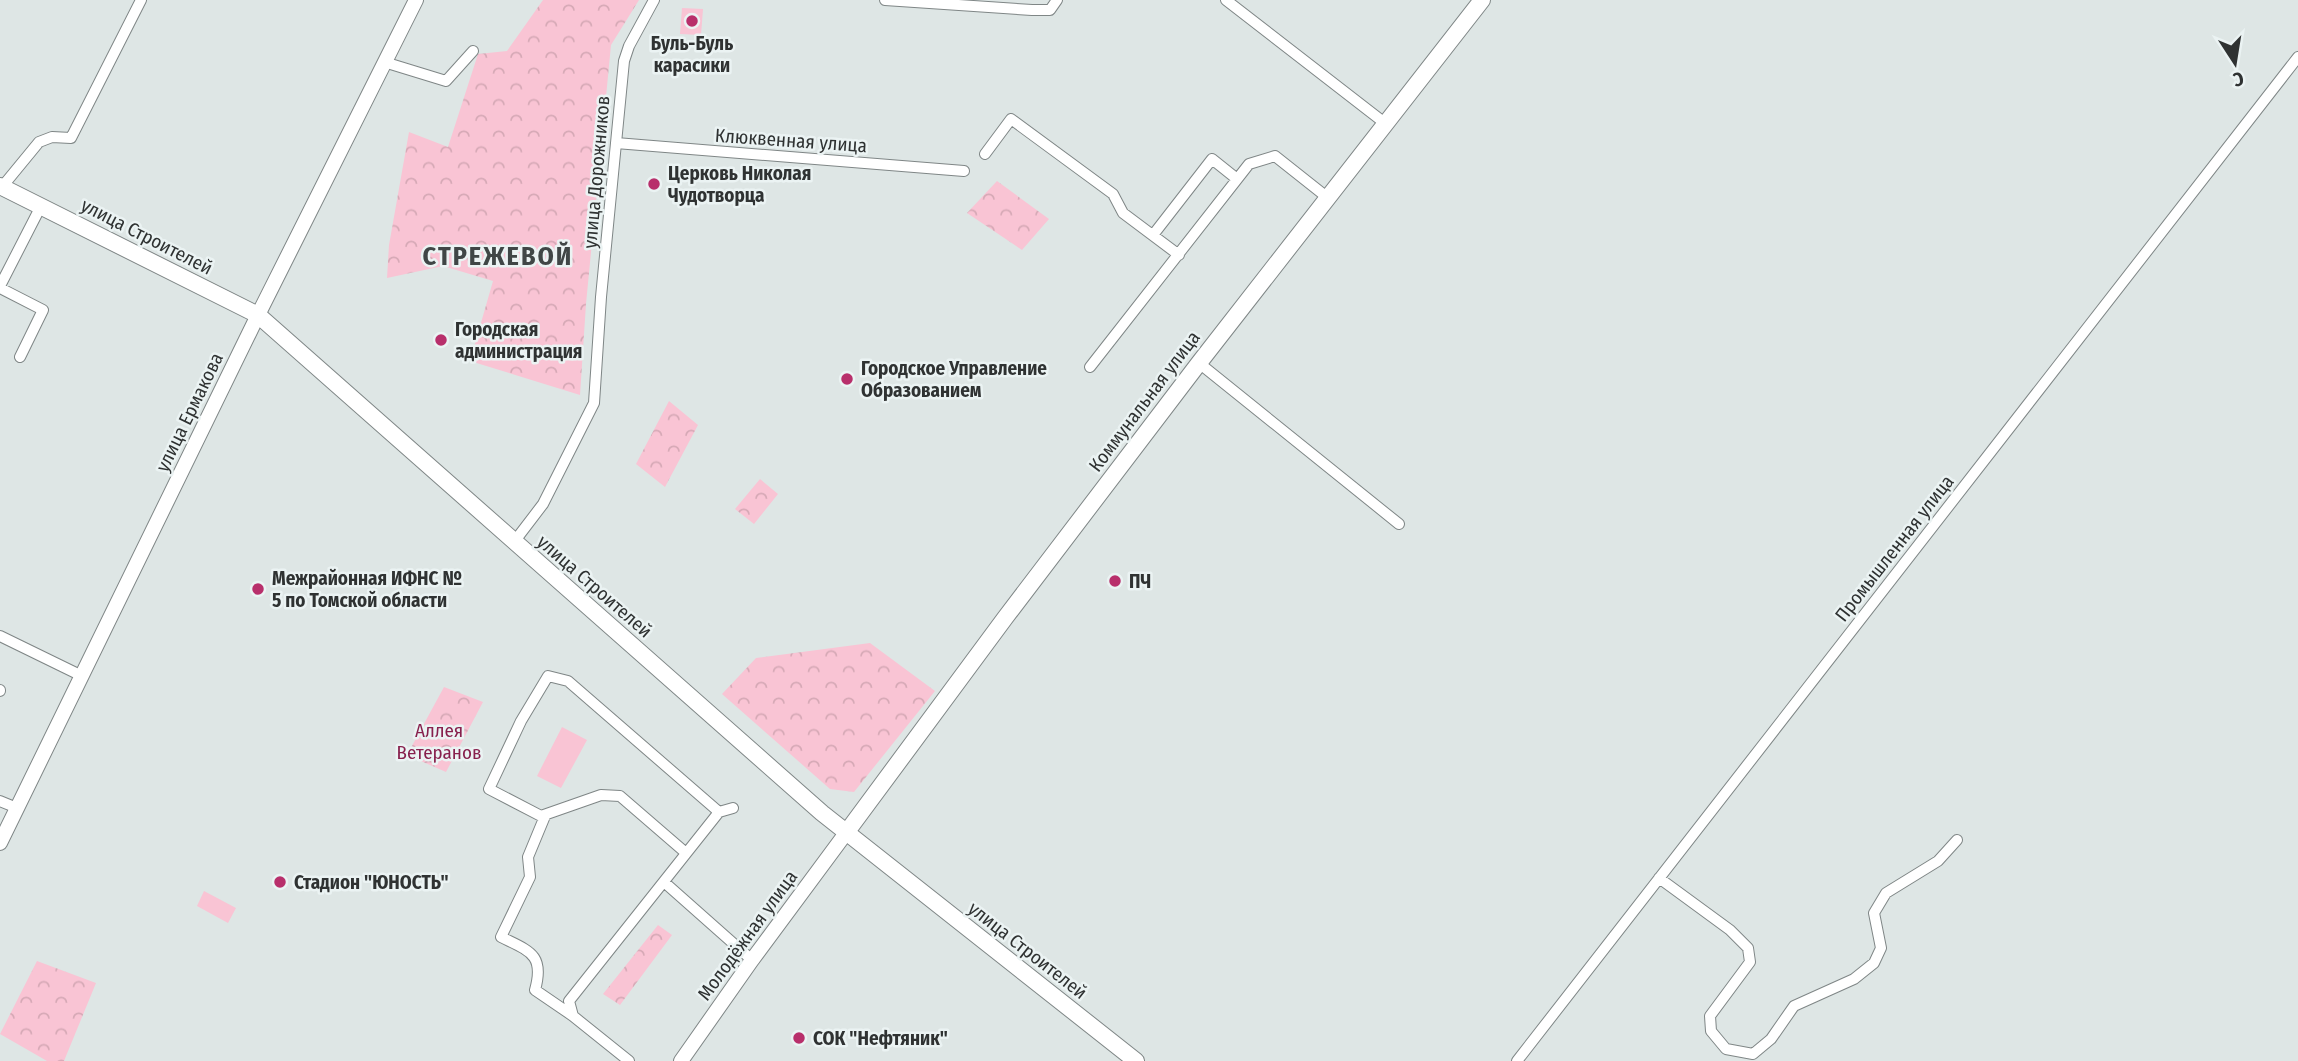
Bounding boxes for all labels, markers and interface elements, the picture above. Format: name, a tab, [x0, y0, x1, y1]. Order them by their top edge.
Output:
marker: Буль-Буль карасики	[684, 13, 700, 29]
north arrow	[2200, 28, 2270, 98]
place label: Буль-Буль карасики	[651, 32, 733, 77]
text: С	[2231, 67, 2246, 91]
street label: улица Дорожников	[578, 95, 615, 249]
street label: Клюквенная улица	[714, 124, 868, 157]
place label: Церковь Николая Чудотворца	[668, 162, 811, 207]
marker: Церковь Николая Чудотворца	[646, 176, 662, 192]
street label: улица Строителей	[77, 193, 216, 280]
district label: СТРЕЖЕВОЙ	[423, 241, 573, 272]
place label: Городская администрация	[455, 318, 582, 363]
street label: Коммунальная улица	[1084, 326, 1205, 476]
marker: Городская администрация	[433, 332, 449, 348]
street label: улица Ермакова	[151, 349, 228, 475]
place label: Городское Управление Образованием	[861, 357, 1047, 402]
marker: Городское Управление Образованием	[839, 371, 855, 387]
street label: Промышленная улица	[1830, 470, 1959, 626]
street label: улица Строителей	[533, 530, 657, 642]
place label: Межрайонная ИФНС № 5 по Томской области	[272, 567, 462, 612]
place label: ПЧ	[1129, 570, 1151, 593]
marker: ПЧ	[1107, 573, 1123, 589]
marker: Межрайонная ИФНС № 5 по Томской области	[250, 581, 266, 597]
park label: Аллея Ветеранов	[397, 719, 481, 764]
street label: Молодёжная улица	[693, 866, 802, 1005]
place label: Стадион "ЮНОСТЬ"	[294, 871, 449, 894]
marker: Стадион "ЮНОСТЬ"	[272, 874, 288, 890]
street label: улица Строителей	[964, 897, 1092, 1004]
place label: СОК "Нефтяник"	[813, 1027, 948, 1050]
marker: СОК "Нефтяник"	[791, 1030, 807, 1046]

